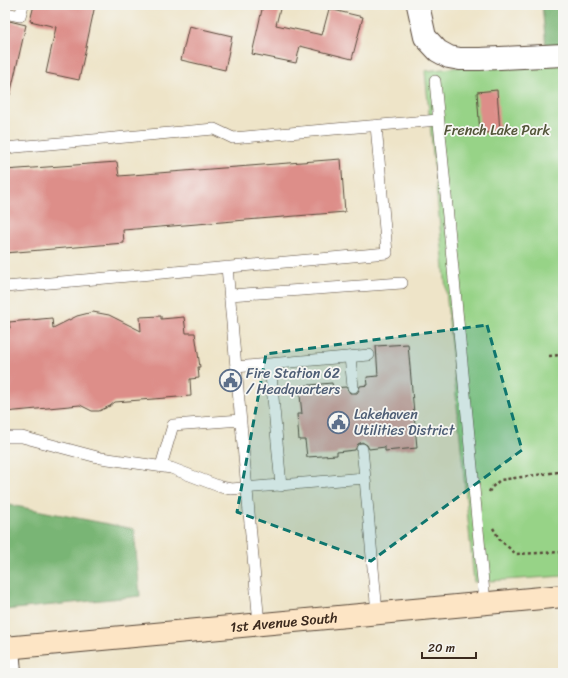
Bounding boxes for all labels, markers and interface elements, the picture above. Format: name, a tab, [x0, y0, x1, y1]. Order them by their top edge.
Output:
park label: French Lake Park	[444, 118, 550, 143]
place label: Fire Station 62 / Headquarters	[246, 361, 340, 402]
public building icon: Fire Station 62 / Headquarters	[217, 368, 243, 394]
place label: Lakehaven Utilities District	[354, 402, 456, 443]
public building icon: Lakehaven Utilities District	[325, 409, 351, 435]
street label: 1st Avenue South	[229, 605, 338, 639]
scale bar	[422, 634, 476, 660]
text: 20 m	[428, 637, 455, 659]

